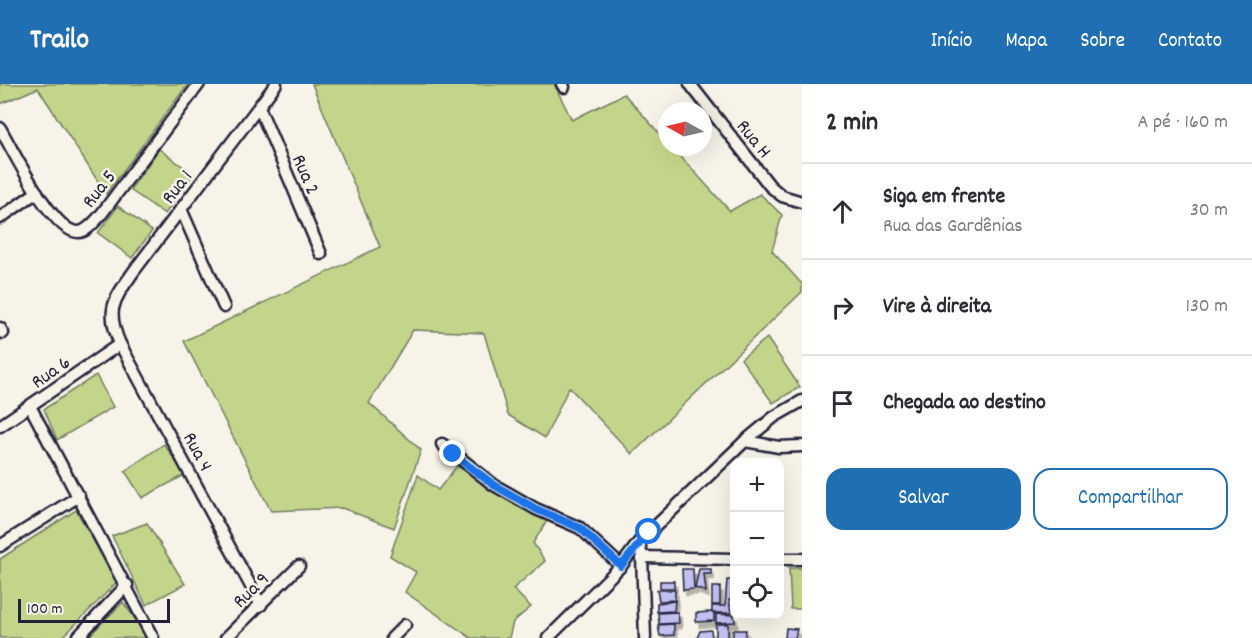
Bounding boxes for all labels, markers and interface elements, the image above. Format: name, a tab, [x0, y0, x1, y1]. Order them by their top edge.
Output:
text: Trailo	[30, 22, 89, 62]
text: Início	[931, 27, 972, 57]
text: Mapa	[1005, 27, 1047, 57]
text: Sobre	[1080, 27, 1125, 57]
text: Contato	[1158, 27, 1222, 57]
north arrow	[658, 102, 712, 156]
text: 2 min	[826, 105, 878, 142]
text: A pé · 160 m	[1138, 109, 1228, 137]
street label: Rua H	[728, 115, 777, 165]
street label: Rua 2	[283, 151, 325, 200]
street label: Rua 5	[77, 165, 124, 215]
street label: Rua 1	[156, 165, 201, 211]
text: Siga em frente	[883, 182, 1005, 213]
icon: ahead	[826, 195, 859, 228]
text: 30 m	[1190, 197, 1228, 225]
text: Rua das Gardênias	[883, 213, 1023, 241]
icon: right	[826, 291, 859, 324]
text: Vire à direita	[883, 292, 991, 323]
text: 130 m	[1186, 293, 1228, 321]
street label: Rua 6	[26, 350, 77, 397]
icon: arrive	[826, 387, 859, 420]
text: Chegada ao destino	[883, 388, 1046, 419]
street label: Rua 4	[174, 428, 218, 477]
route end	[439, 440, 465, 466]
map controls	[730, 458, 784, 620]
button: +	[730, 458, 784, 512]
button: Salvar	[826, 468, 1021, 530]
button: Compartilhar	[1033, 468, 1228, 530]
button: −	[730, 512, 784, 566]
route start	[635, 518, 661, 544]
button: locate	[730, 566, 784, 620]
street label: Rua 9	[227, 567, 277, 616]
scale bar	[18, 596, 170, 624]
text: 100 m	[27, 598, 63, 621]

